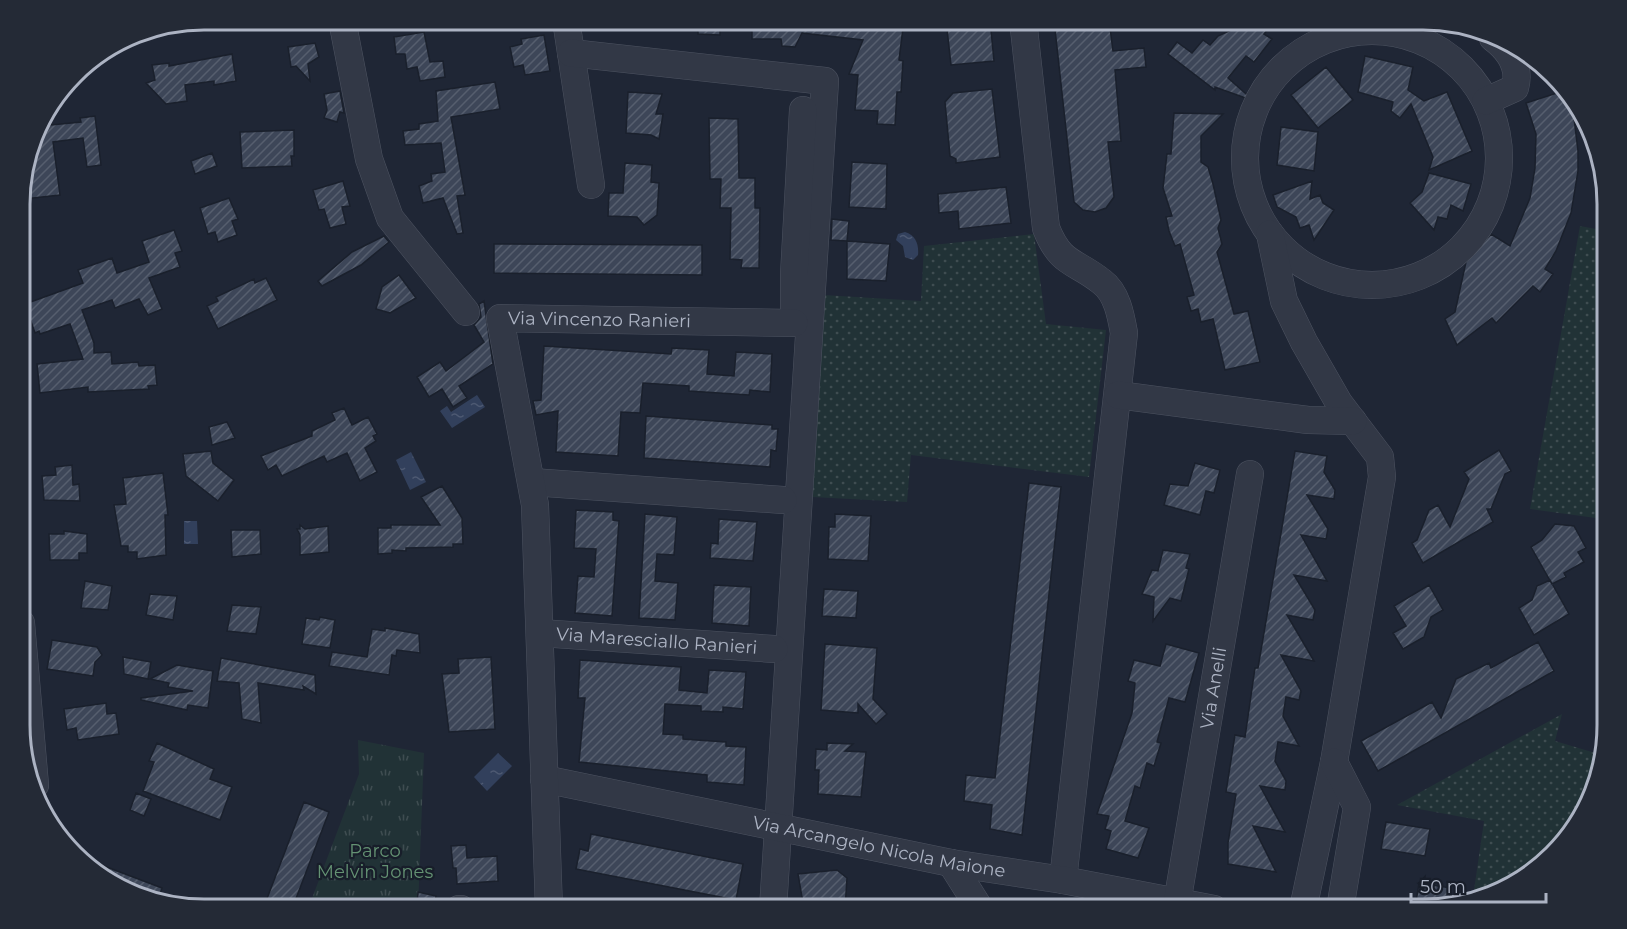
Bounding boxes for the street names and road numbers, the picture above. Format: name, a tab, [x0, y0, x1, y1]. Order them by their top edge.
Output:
street label: Via Vincenzo Ranieri	[508, 307, 691, 332]
street label: Via Maresciallo Ranieri	[555, 623, 758, 659]
street label: Via Anelli	[1196, 645, 1231, 731]
street label: Via Arcangelo Nicola Maione	[751, 811, 1007, 882]

